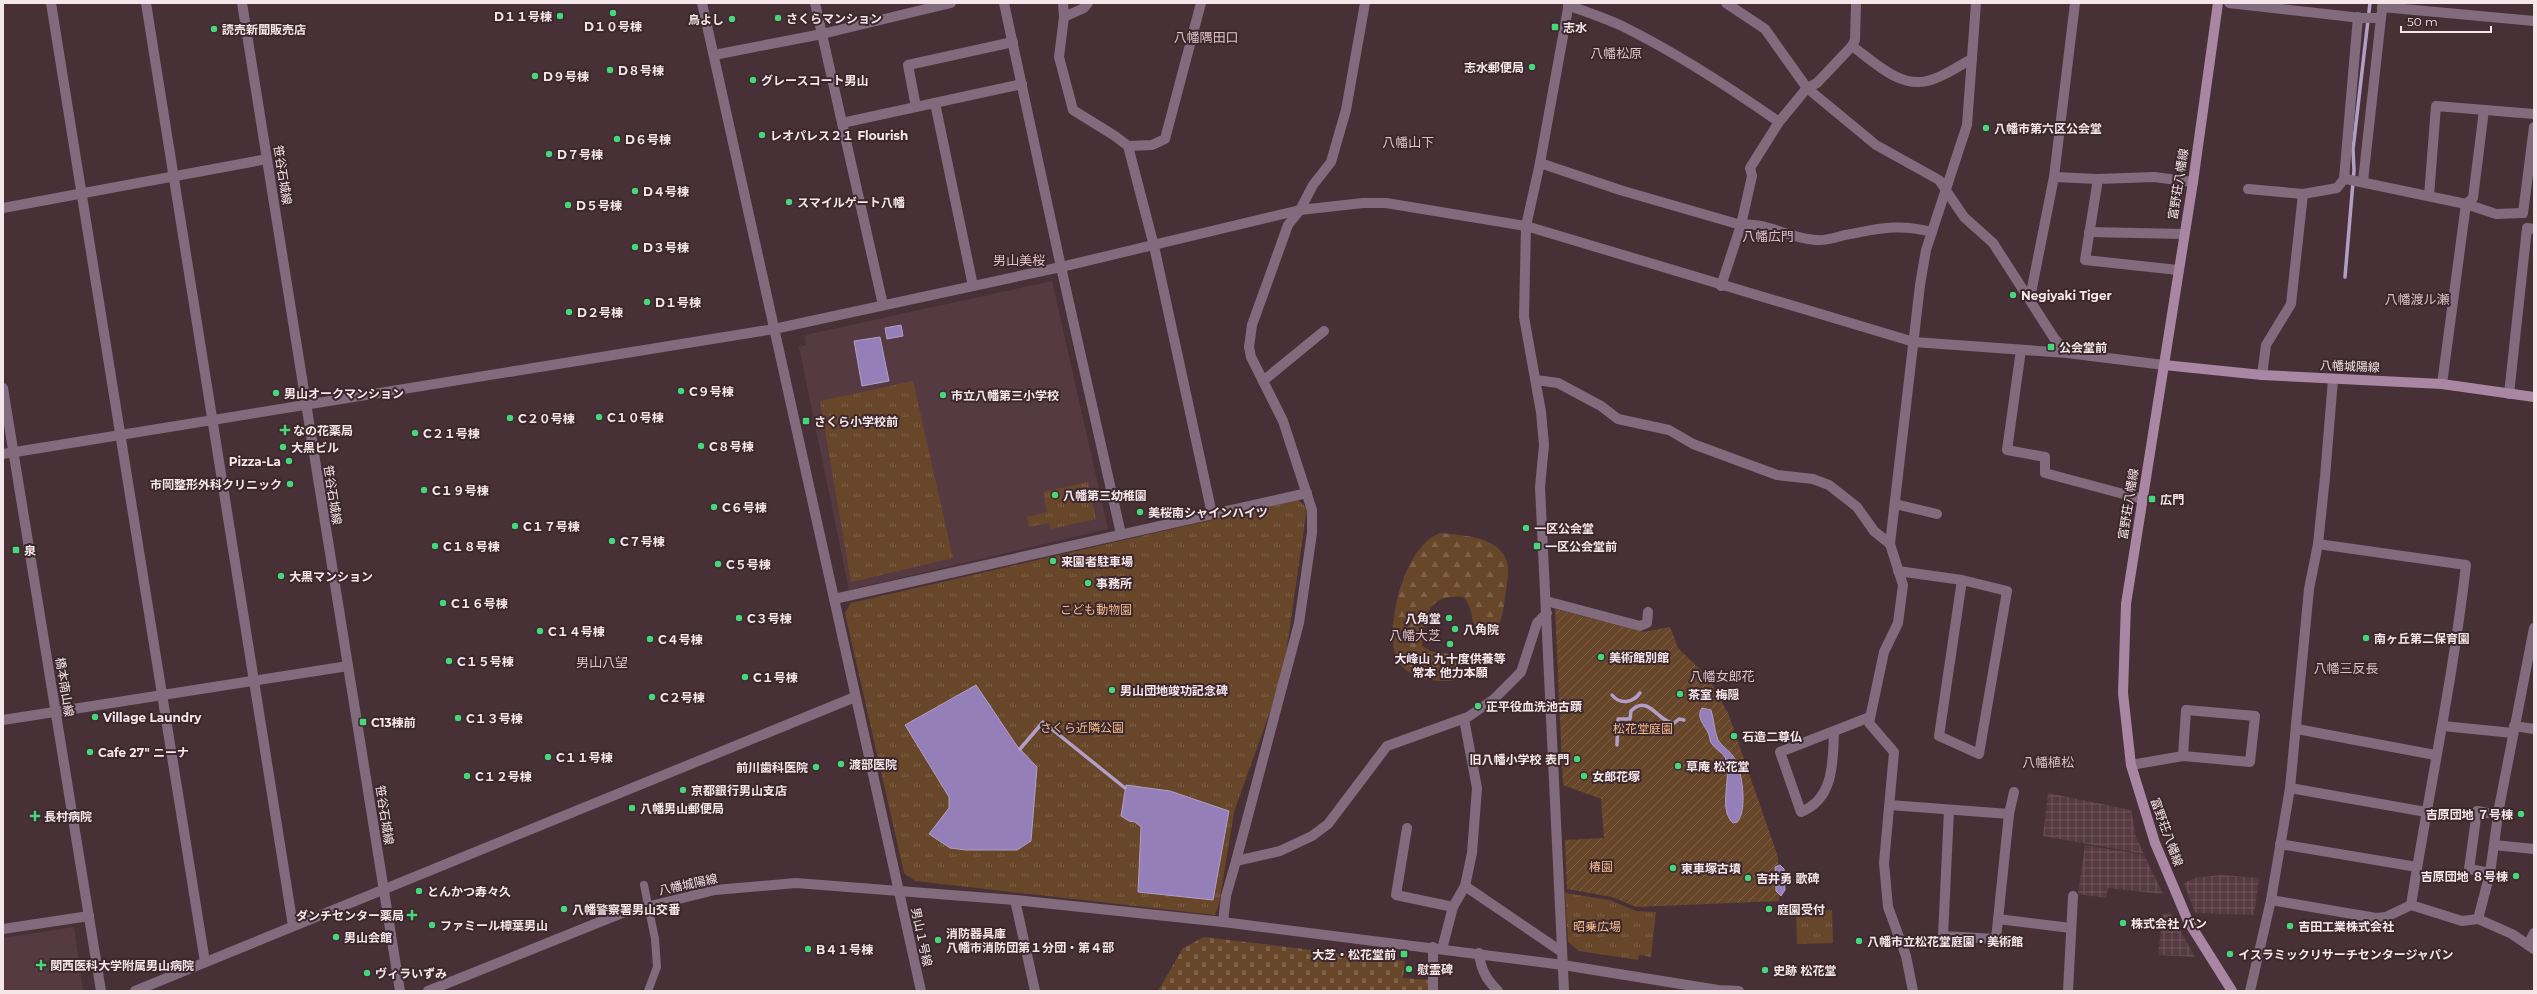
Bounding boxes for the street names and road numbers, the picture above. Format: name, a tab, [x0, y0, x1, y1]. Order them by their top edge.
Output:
street label: 笹谷石城線	[271, 144, 295, 206]
street label: 富野荘八幡線	[2165, 147, 2191, 221]
street label: 八幡城陽線	[2320, 357, 2380, 375]
street label: 笹谷石城線	[321, 464, 345, 526]
street label: 富野荘八幡線	[2115, 467, 2141, 541]
street label: 橋本南山線	[53, 656, 77, 718]
street label: 笹谷石城線	[373, 784, 397, 846]
street label: 富野荘八幡線	[2148, 796, 2186, 868]
street label: 八幡城陽線	[657, 870, 719, 898]
street label: 男山１号線	[908, 906, 936, 968]

